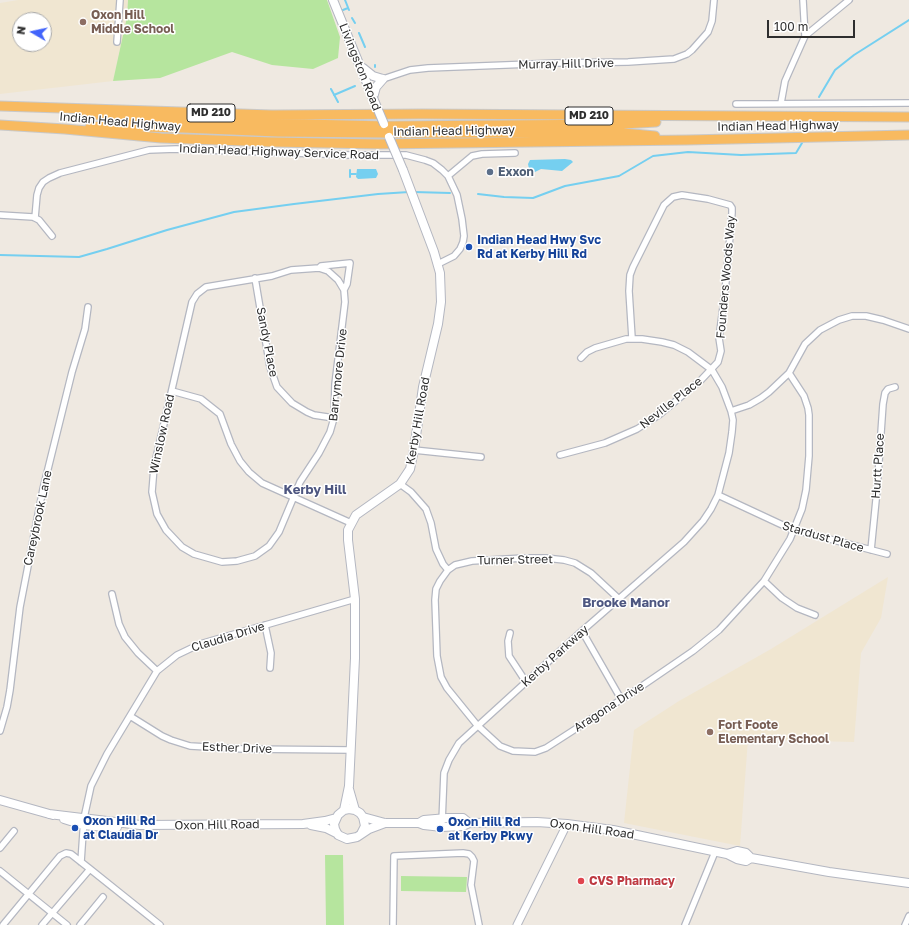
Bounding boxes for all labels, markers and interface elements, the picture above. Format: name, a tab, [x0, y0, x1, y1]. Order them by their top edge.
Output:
place label: Oxon Hill Middle School	[91, 8, 174, 36]
north arrow	[12, 12, 52, 52]
scale bar	[769, 12, 857, 38]
marker: Oxon Hill Middle School	[78, 17, 88, 27]
text: 100 m	[774, 19, 808, 34]
street label: Livingston Road	[336, 21, 384, 113]
text: N	[14, 25, 28, 35]
street label: Murray Hill Drive	[518, 56, 614, 72]
road number: MD 210	[187, 104, 235, 122]
road number: MD 210	[565, 107, 613, 125]
street label: Indian Head Highway	[59, 110, 181, 134]
street label: Indian Head Highway	[717, 118, 839, 134]
street label: Indian Head Highway	[393, 123, 515, 139]
street label: Indian Head Highway Service Road	[179, 141, 379, 163]
place label: Exxon	[498, 165, 534, 179]
marker: Exxon	[485, 167, 495, 177]
street label: Founders Woods Way	[713, 215, 739, 339]
place label: Indian Head Hwy Svc Rd at Kerby Hill Rd	[477, 233, 601, 261]
marker: Indian Head Hwy Svc Rd at Kerby Hill Rd	[464, 242, 474, 252]
street label: Sandy Place	[253, 306, 281, 378]
street label: Barrymore Drive	[326, 328, 350, 422]
street label: Neville Place	[637, 374, 705, 432]
street label: Kerby Hill Road	[403, 376, 433, 466]
street label: Winslow Road	[146, 393, 178, 475]
street label: Hurtt Place	[869, 433, 887, 499]
street label: Careybrook Lane	[21, 469, 55, 567]
district label: Kerby Hill	[284, 482, 346, 498]
street label: Stardust Place	[780, 518, 866, 556]
street label: Turner Street	[477, 552, 553, 568]
district label: Brooke Manor	[582, 595, 670, 611]
street label: Claudia Drive	[189, 619, 267, 655]
street label: Kerby Parkway	[518, 622, 592, 690]
street label: Aragona Drive	[571, 679, 647, 735]
place label: Fort Foote Elementary School	[718, 718, 829, 746]
marker: Fort Foote Elementary School	[705, 727, 715, 737]
street label: Esther Drive	[202, 740, 272, 756]
place label: Oxon Hill Rd at Claudia Dr	[83, 814, 158, 842]
place label: Oxon Hill Rd at Kerby Pkwy	[448, 815, 533, 843]
street label: Oxon Hill Road	[549, 816, 635, 842]
street label: Oxon Hill Road	[174, 817, 260, 833]
marker: Oxon Hill Rd at Claudia Dr	[70, 823, 80, 833]
marker: Oxon Hill Rd at Kerby Pkwy	[435, 824, 445, 834]
place label: CVS Pharmacy	[589, 874, 675, 888]
marker: CVS Pharmacy	[576, 876, 586, 886]

